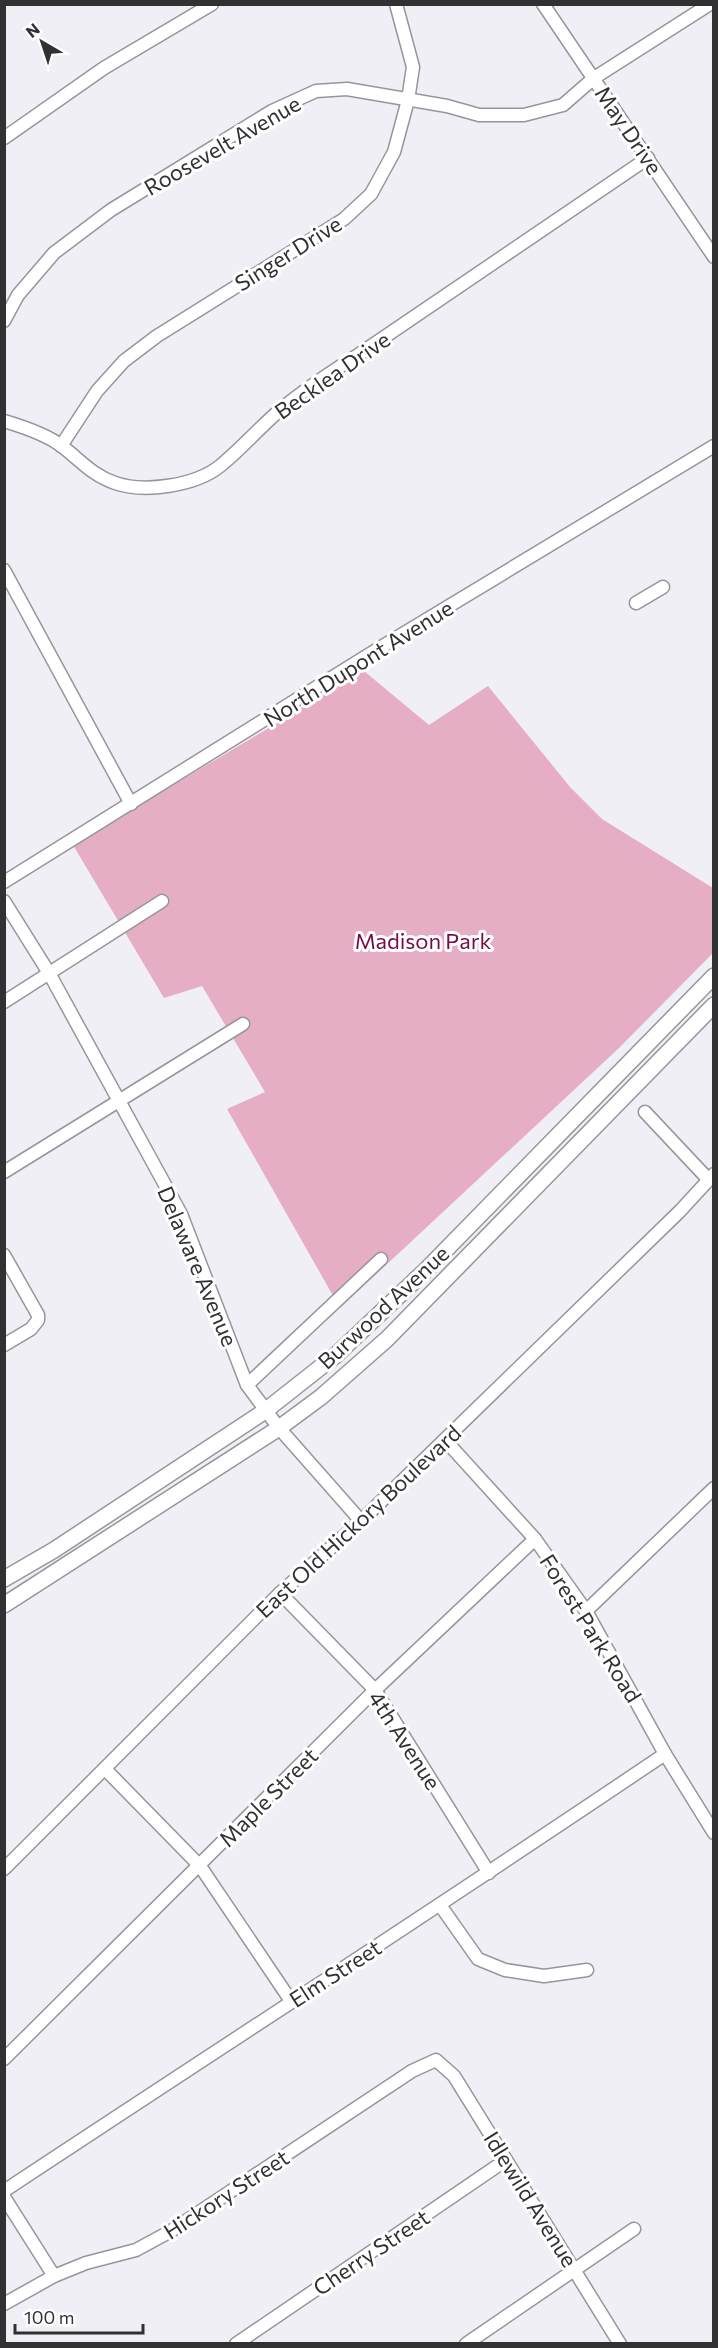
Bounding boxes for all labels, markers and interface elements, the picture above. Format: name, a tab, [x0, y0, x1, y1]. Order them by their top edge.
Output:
north arrow	[12, 12, 72, 72]
text: N	[22, 19, 43, 41]
street label: May Drive	[590, 81, 668, 179]
street label: Roosevelt Avenue	[139, 89, 305, 201]
street label: Singer Drive	[230, 210, 346, 296]
street label: Becklea Drive	[269, 325, 395, 425]
street label: North Dupont Avenue	[258, 594, 458, 732]
park label: Madison Park	[355, 927, 491, 954]
street label: Delaware Avenue	[152, 1182, 244, 1350]
street label: Burwood Avenue	[312, 1239, 454, 1375]
street label: East Old Hickory Boulevard	[250, 1419, 466, 1623]
street label: Forest Park Road	[534, 1549, 648, 1707]
street label: 4th Avenue	[363, 1686, 447, 1794]
street label: Maple Street	[213, 1742, 323, 1852]
street label: Elm Street	[284, 1933, 386, 2013]
street label: Idlewild Avenue	[479, 2126, 583, 2272]
street label: Hickory Street	[158, 2143, 294, 2245]
street label: Cherry Street	[308, 2203, 434, 2301]
scale bar	[15, 2297, 142, 2335]
text: 100 m	[24, 2306, 74, 2328]

